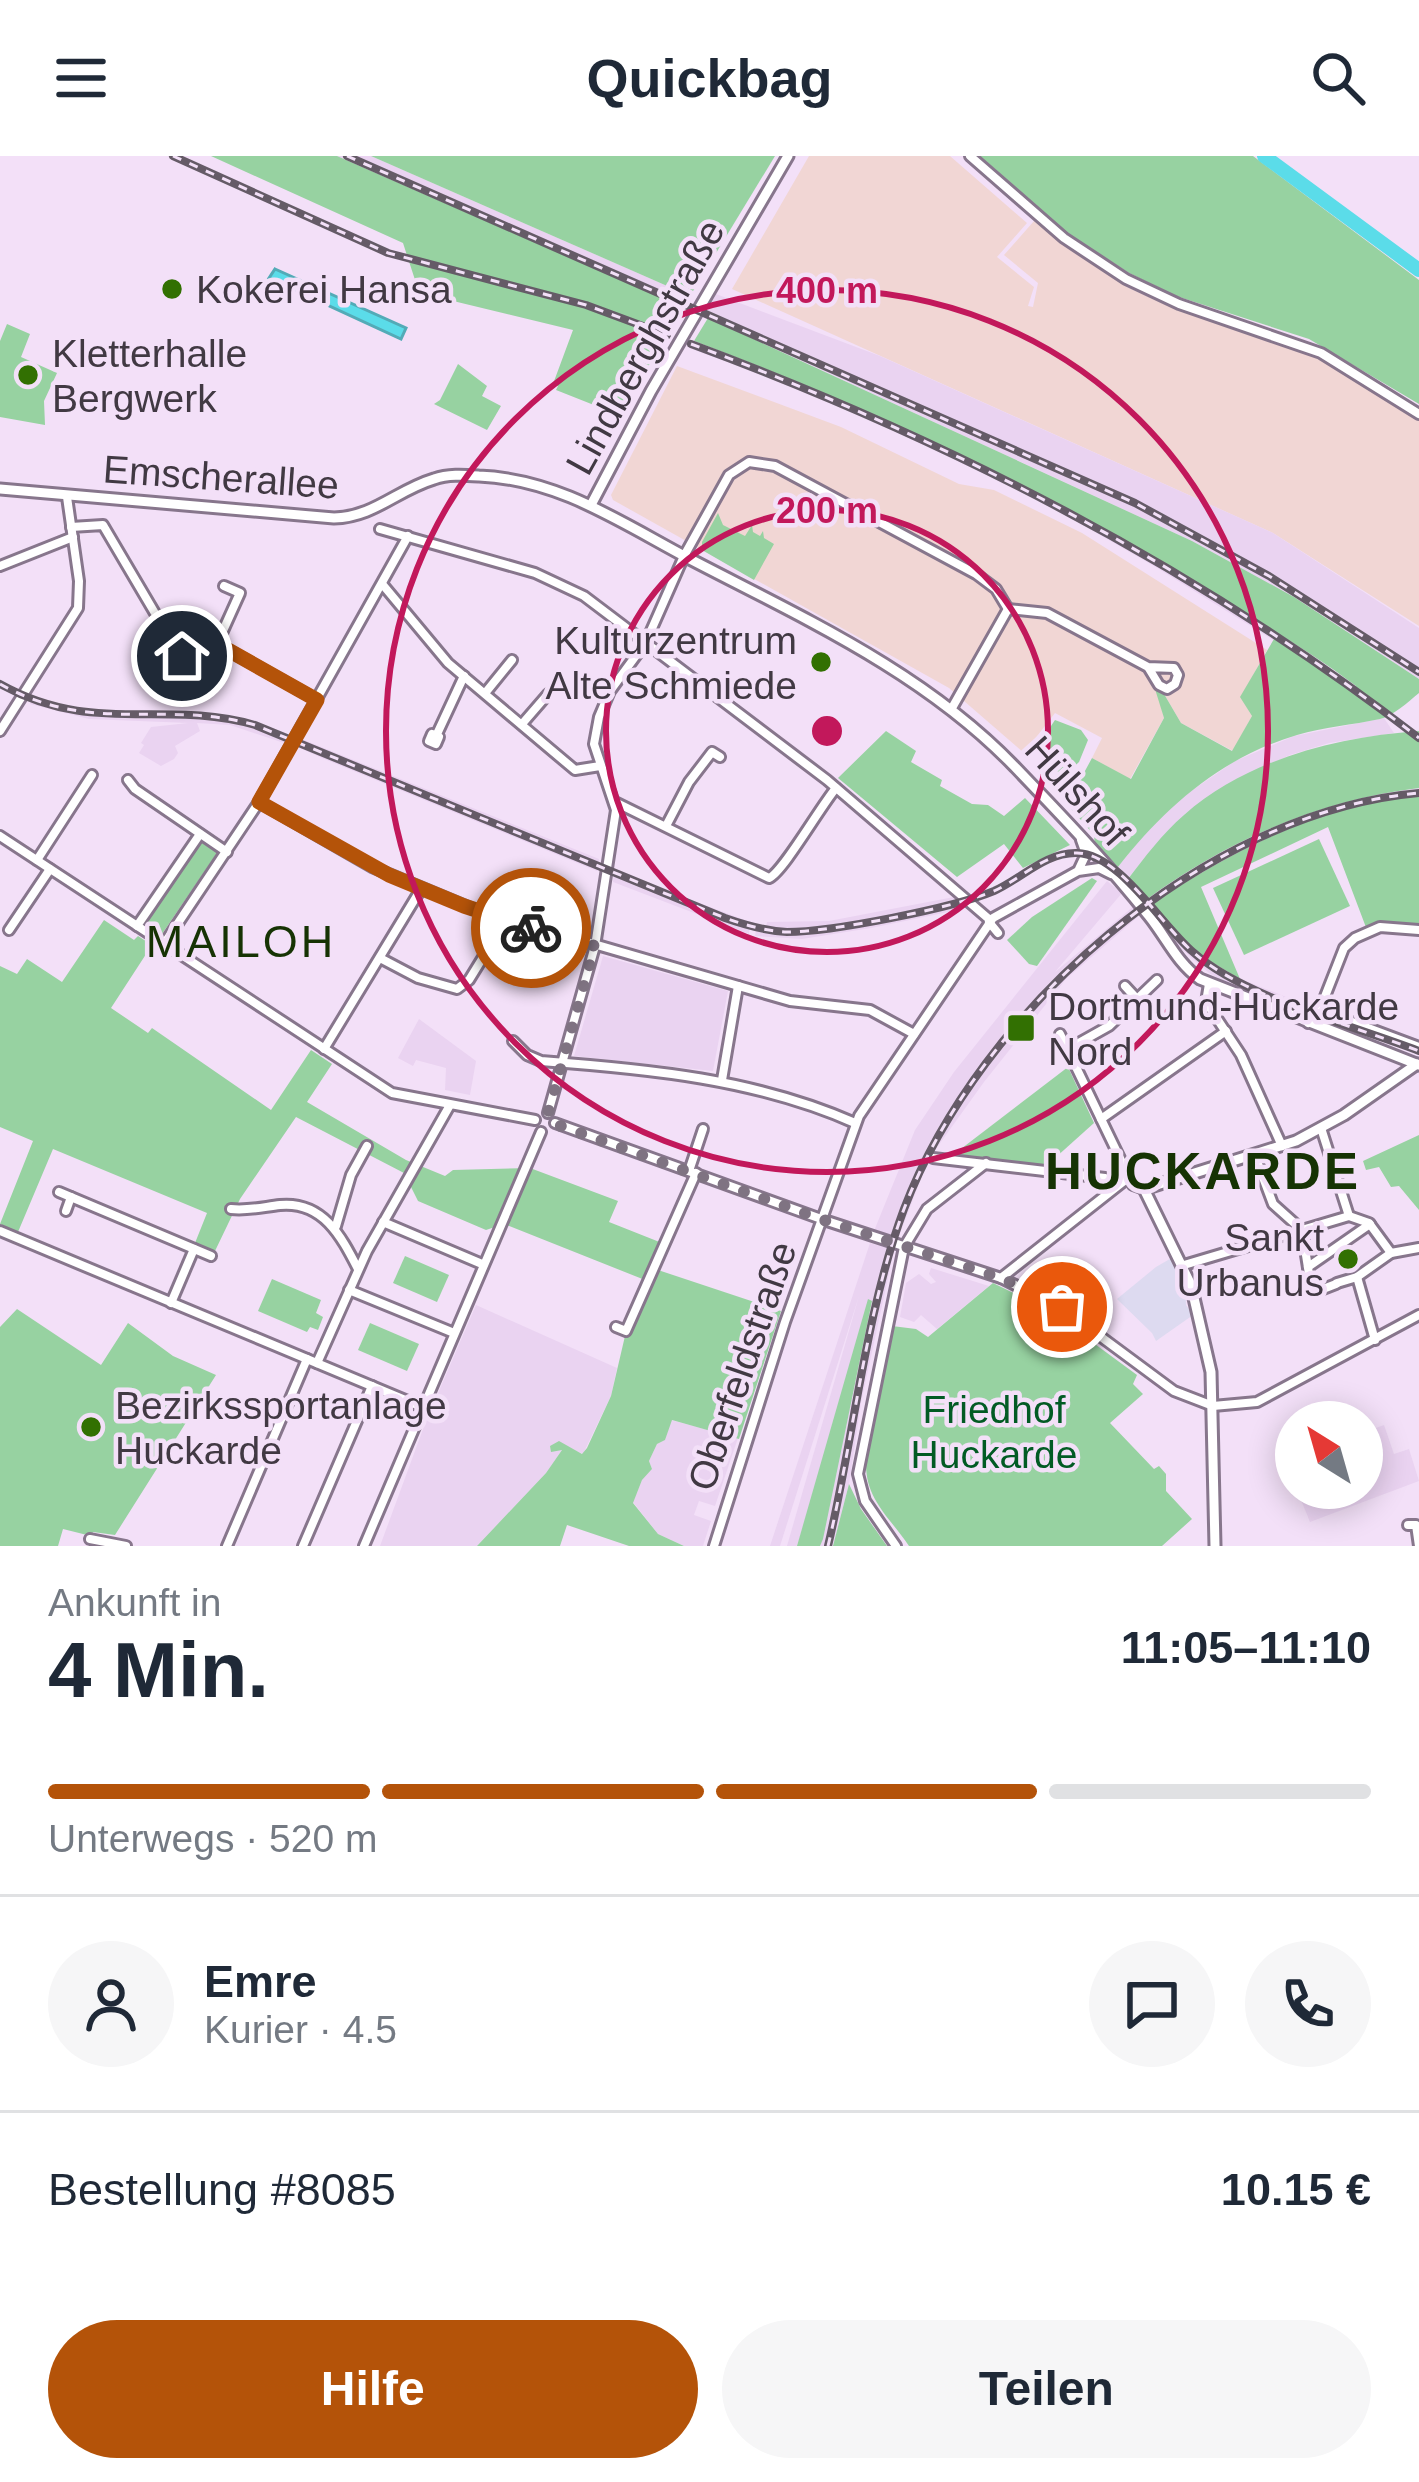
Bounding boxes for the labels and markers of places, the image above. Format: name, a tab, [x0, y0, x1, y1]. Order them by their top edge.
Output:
place label: Kokerei Hansa	[196, 268, 452, 311]
marker: Kokerei Hansa	[159, 276, 185, 302]
place label: Kletterhalle Bergwerk	[52, 332, 247, 420]
marker: Kletterhalle Bergwerk	[15, 362, 41, 388]
pin	[131, 605, 233, 707]
place label: Kulturzentrum Alte Schmiede	[546, 619, 797, 707]
marker: Kulturzentrum Alte Schmiede	[808, 649, 834, 675]
centre of rings	[806, 710, 848, 752]
place label: Dortmund-Huckarde Nord	[1048, 985, 1399, 1073]
marker: Dortmund-Huckarde Nord	[1005, 1012, 1037, 1044]
place label: Sankt Urbanus	[1177, 1216, 1324, 1304]
marker: Sankt Urbanus	[1335, 1246, 1361, 1272]
pin	[1011, 1256, 1113, 1358]
place label: Bezirkssportanlage Huckarde	[115, 1384, 447, 1472]
marker: Bezirkssportanlage Huckarde	[78, 1414, 104, 1440]

